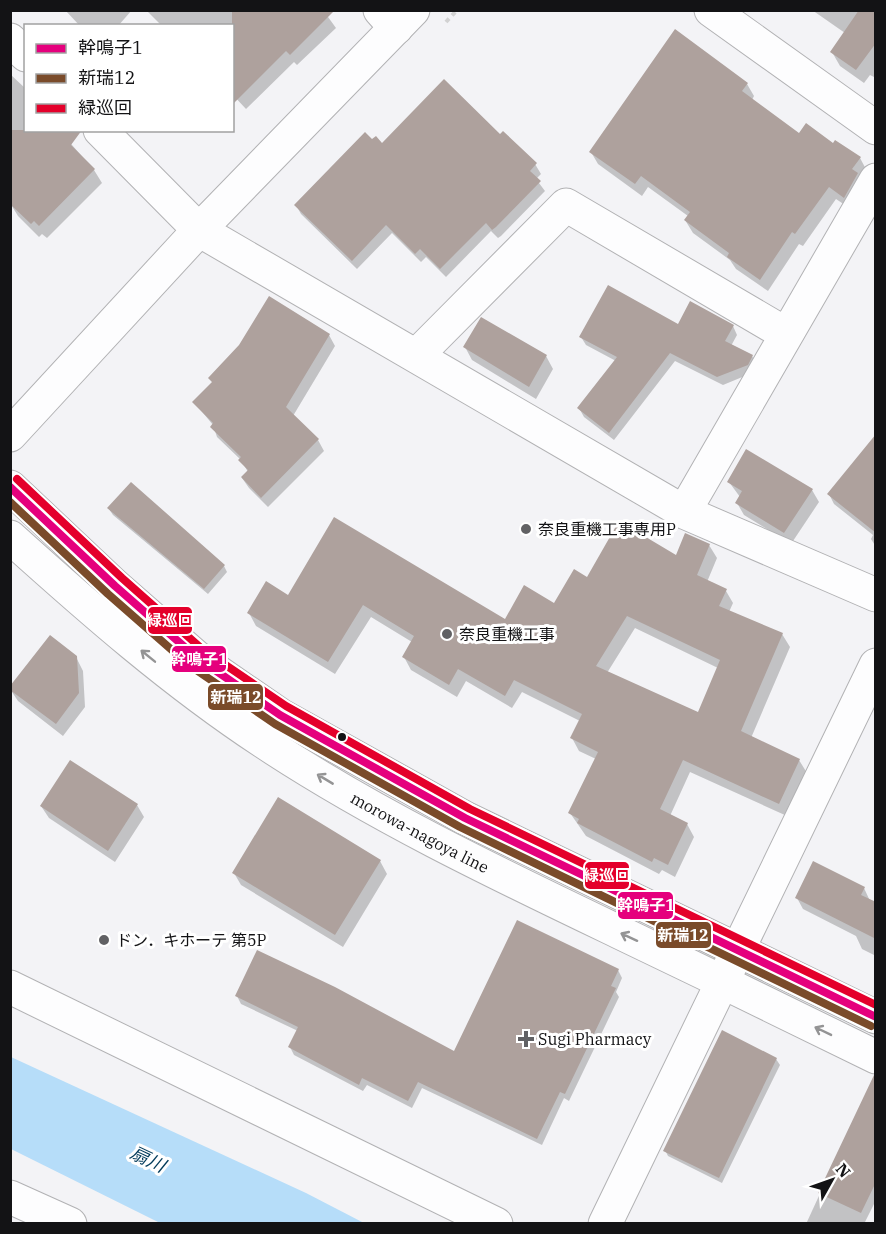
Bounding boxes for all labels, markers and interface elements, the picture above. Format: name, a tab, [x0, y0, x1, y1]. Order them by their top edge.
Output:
legend	[24, 24, 234, 132]
text: 幹鳴子1	[78, 36, 143, 59]
text: 新瑞12	[78, 66, 136, 89]
text: 緑巡回	[78, 96, 132, 119]
place label: 奈良重機工事専用P	[538, 519, 676, 539]
marker: 奈良重機工事専用P	[519, 522, 533, 536]
line badge: 緑巡回	[147, 606, 193, 635]
text: 緑巡回	[146, 610, 194, 630]
place label: 奈良重機工事	[459, 624, 555, 644]
marker: 奈良重機工事	[440, 627, 454, 641]
line badge: 幹鳴子1	[171, 645, 227, 673]
text: 幹鳴子1	[170, 649, 228, 669]
one-way arrow	[140, 650, 156, 663]
line badge: 新瑞12	[207, 683, 264, 711]
text: 新瑞12	[210, 687, 262, 707]
unlabelled marker	[336, 731, 348, 743]
one-way arrow	[317, 773, 334, 785]
street label: morowa-nagoya line	[347, 787, 492, 877]
line badge: 緑巡回	[584, 861, 630, 890]
text: 緑巡回	[583, 865, 631, 885]
line badge: 幹鳴子1	[617, 891, 674, 920]
text: 幹鳴子1	[617, 895, 675, 915]
line badge: 新瑞12	[655, 921, 712, 949]
text: 新瑞12	[657, 925, 709, 945]
place label: ドン．キホーテ 第5P	[116, 930, 267, 950]
one-way arrow	[620, 930, 638, 942]
marker: ドン．キホーテ 第5P	[97, 933, 111, 947]
one-way arrow	[814, 1024, 832, 1036]
place label: Sugi Pharmacy	[538, 1029, 652, 1049]
marker: Sugi Pharmacy	[519, 1032, 533, 1046]
water label: 扇川	[127, 1141, 171, 1178]
north arrow	[802, 1150, 862, 1210]
text: N	[832, 1159, 855, 1182]

